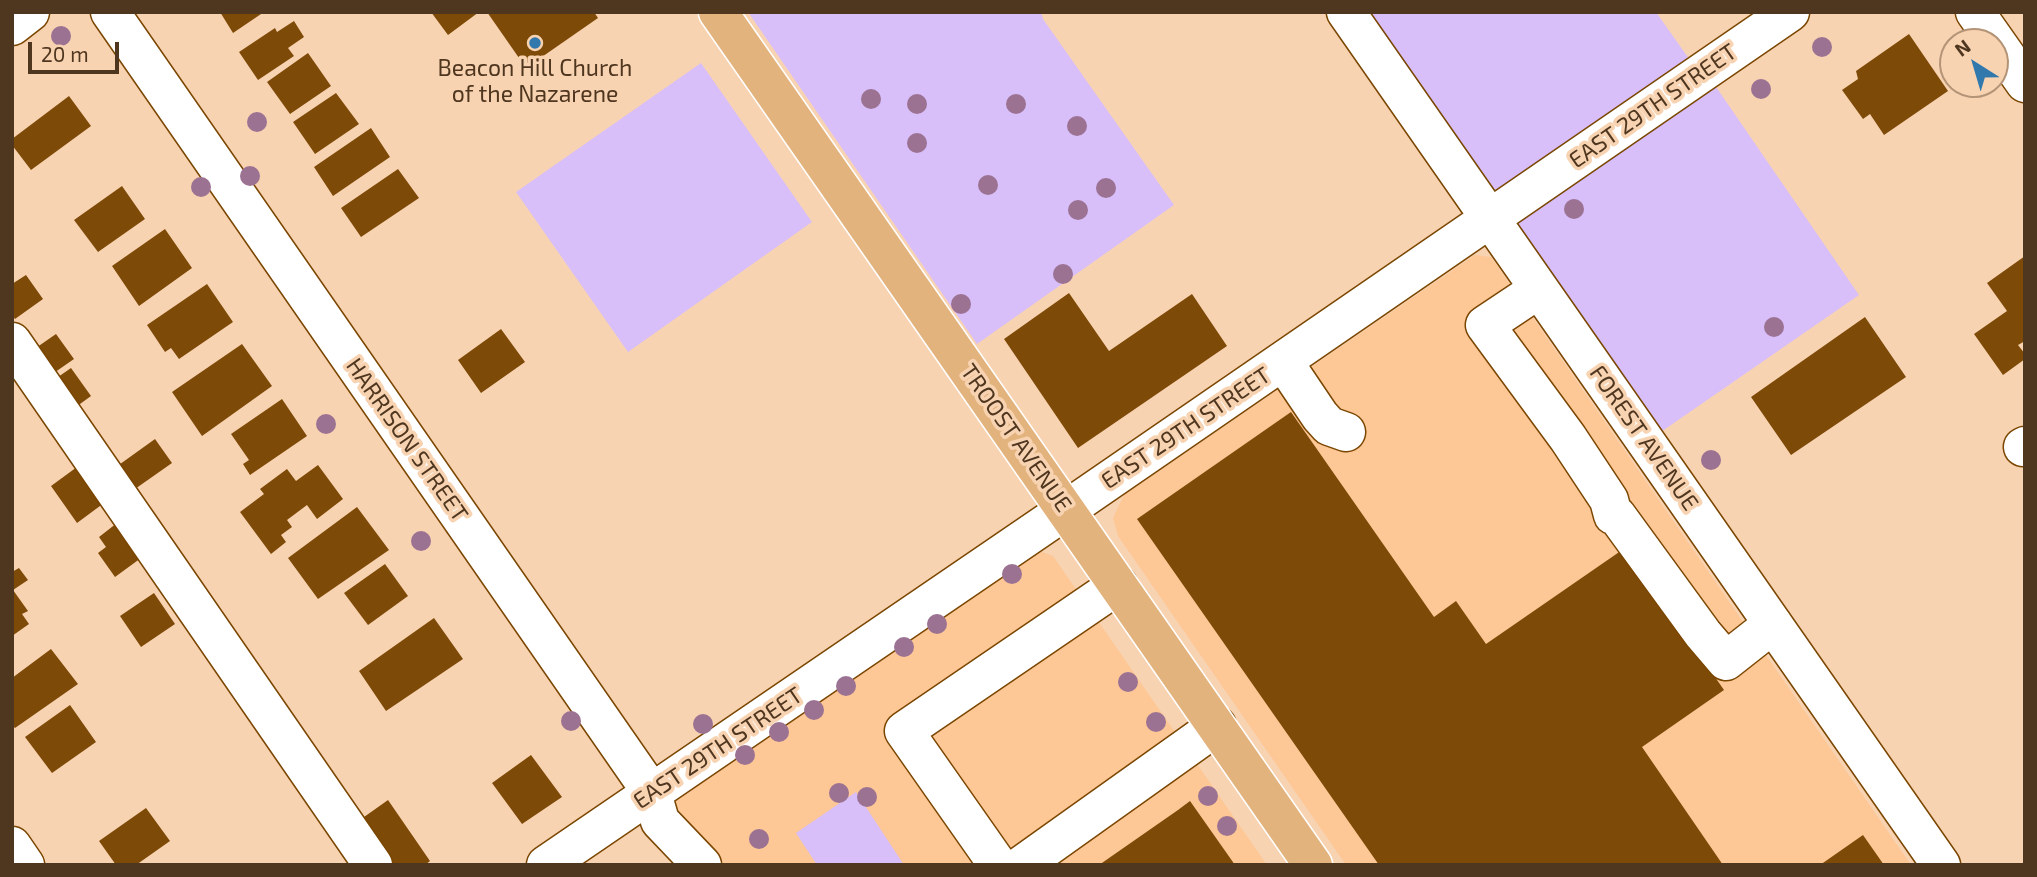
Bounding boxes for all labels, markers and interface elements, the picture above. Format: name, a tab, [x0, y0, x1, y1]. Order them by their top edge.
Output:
scale bar	[32, 28, 122, 72]
north arrow	[1939, 28, 2009, 98]
text: N	[1950, 34, 1975, 61]
marker: Beacon Hill Church of the Nazarene	[527, 35, 543, 51]
street label: EAST 29TH STREET	[1564, 38, 1742, 174]
text: 20 m	[41, 41, 89, 66]
place label: Beacon Hill Church of the Nazarene	[438, 54, 632, 108]
street label: HARRISON STREET	[340, 353, 474, 527]
street label: TROOST AVENUE	[955, 359, 1077, 517]
street label: FOREST AVENUE	[1584, 360, 1704, 516]
street label: EAST 29TH STREET	[1096, 361, 1276, 495]
street label: EAST 29TH STREET	[628, 681, 808, 815]

